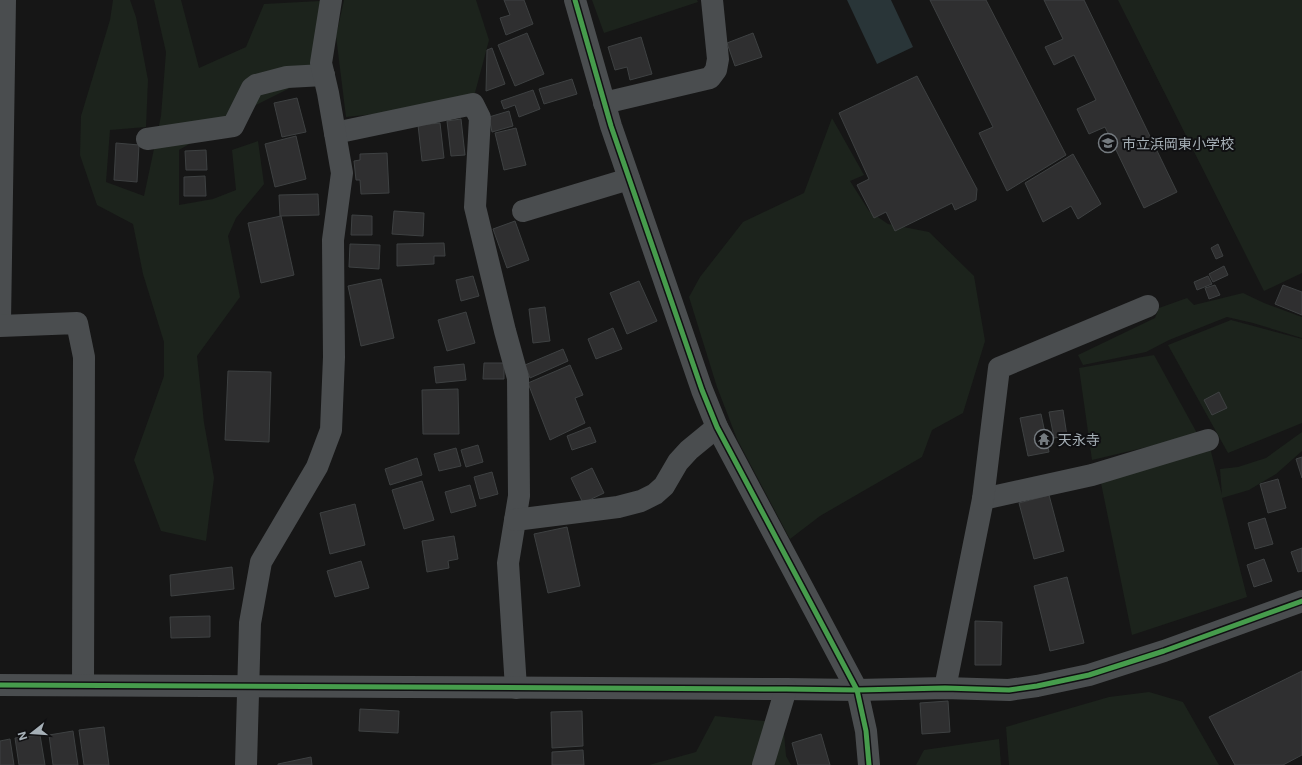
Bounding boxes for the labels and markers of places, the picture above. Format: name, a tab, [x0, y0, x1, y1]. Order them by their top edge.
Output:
school or university icon: 市立浜岡東小学校	[1097, 132, 1119, 154]
place label: 市立浜岡東小学校	[1122, 135, 1234, 152]
temple icon: 天永寺	[1033, 428, 1055, 450]
place label: 天永寺	[1058, 431, 1100, 448]

